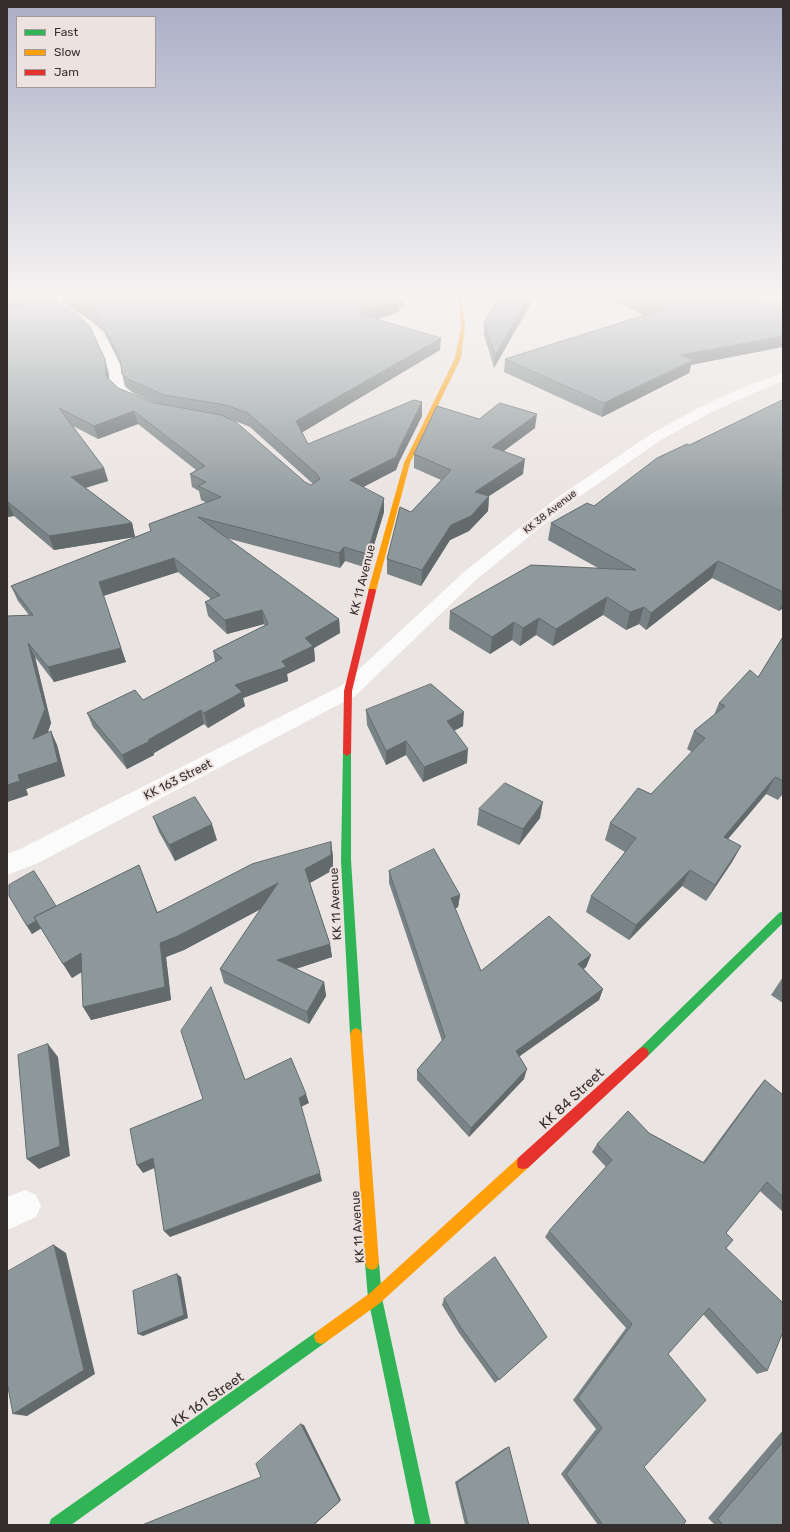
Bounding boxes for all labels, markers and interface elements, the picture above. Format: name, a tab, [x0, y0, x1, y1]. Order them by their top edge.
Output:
legend	[16, 16, 156, 88]
text: Fast	[54, 25, 78, 39]
text: Slow	[54, 45, 81, 59]
text: Jam	[54, 65, 79, 79]
street label: KK 38 Avenue	[521, 487, 579, 537]
street label: KK 11 Avenue	[347, 543, 379, 617]
street label: KK 163 Street	[142, 757, 214, 803]
street label: KK 11 Avenue	[327, 867, 345, 941]
street label: KK 84 Street	[536, 1065, 608, 1133]
street label: KK 11 Avenue	[348, 1190, 368, 1264]
street label: KK 161 Street	[169, 1369, 247, 1431]

